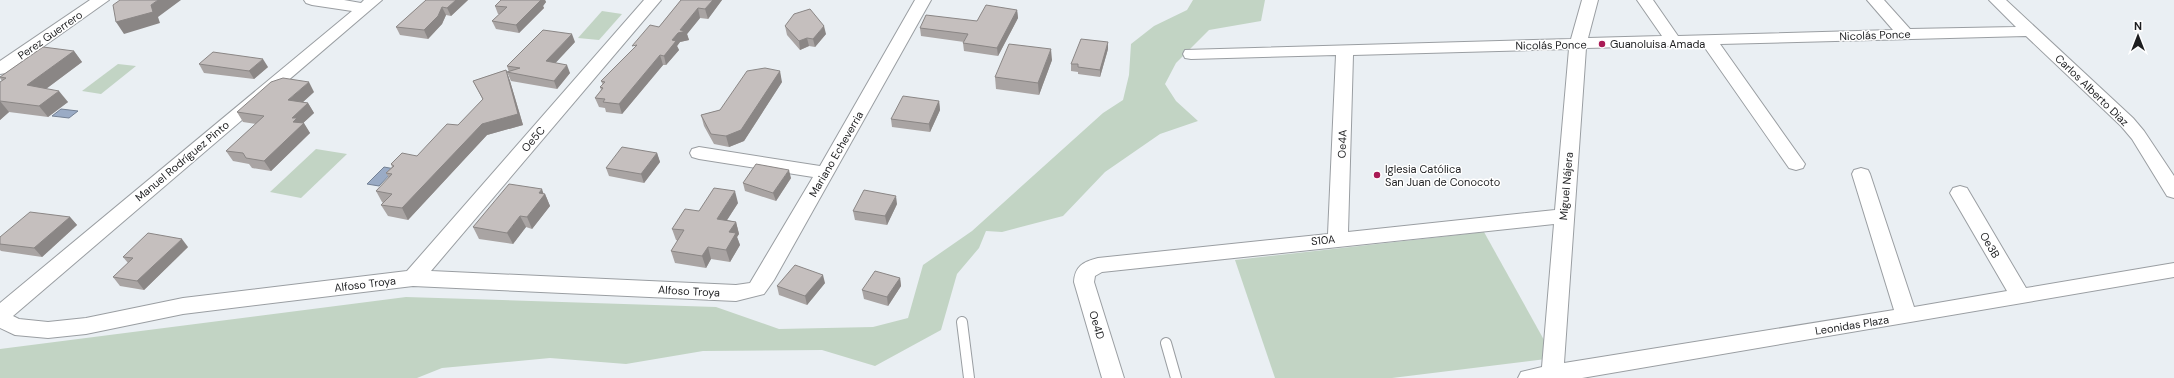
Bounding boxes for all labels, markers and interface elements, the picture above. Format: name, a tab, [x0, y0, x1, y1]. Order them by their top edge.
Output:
street label: Perez Guerrero	[15, 8, 85, 62]
north arrow	[2118, 16, 2158, 56]
text: N	[2134, 19, 2142, 33]
street label: Nicolás Ponce	[1839, 27, 1911, 43]
street label: Nicolás Ponce	[1515, 37, 1587, 53]
place label: Guanoluisa Amada	[1610, 37, 1705, 51]
marker: Guanoluisa Amada	[1597, 39, 1607, 49]
street label: Carlos Alberto Diaz	[2052, 51, 2132, 129]
street label: Mariano Echeverria	[806, 108, 866, 200]
street label: Manuel Rodríguez Pinto	[132, 118, 232, 204]
street label: Oe5C	[518, 123, 548, 155]
street label: Oe4A	[1335, 129, 1349, 159]
street label: Miguel Nájera	[1556, 151, 1576, 221]
place label: Iglesia Católica San Juan de Conocoto	[1385, 162, 1500, 189]
marker: Iglesia Católica San Juan de Conocoto	[1372, 170, 1382, 180]
street label: Oe3B	[1977, 229, 2003, 261]
street label: S10A	[1310, 232, 1336, 248]
street label: Alfoso Troya	[333, 273, 397, 295]
street label: Alfoso Troya	[658, 282, 720, 300]
street label: Oe4D	[1086, 309, 1108, 341]
street label: Leonidas Plaza	[1814, 312, 1890, 338]

